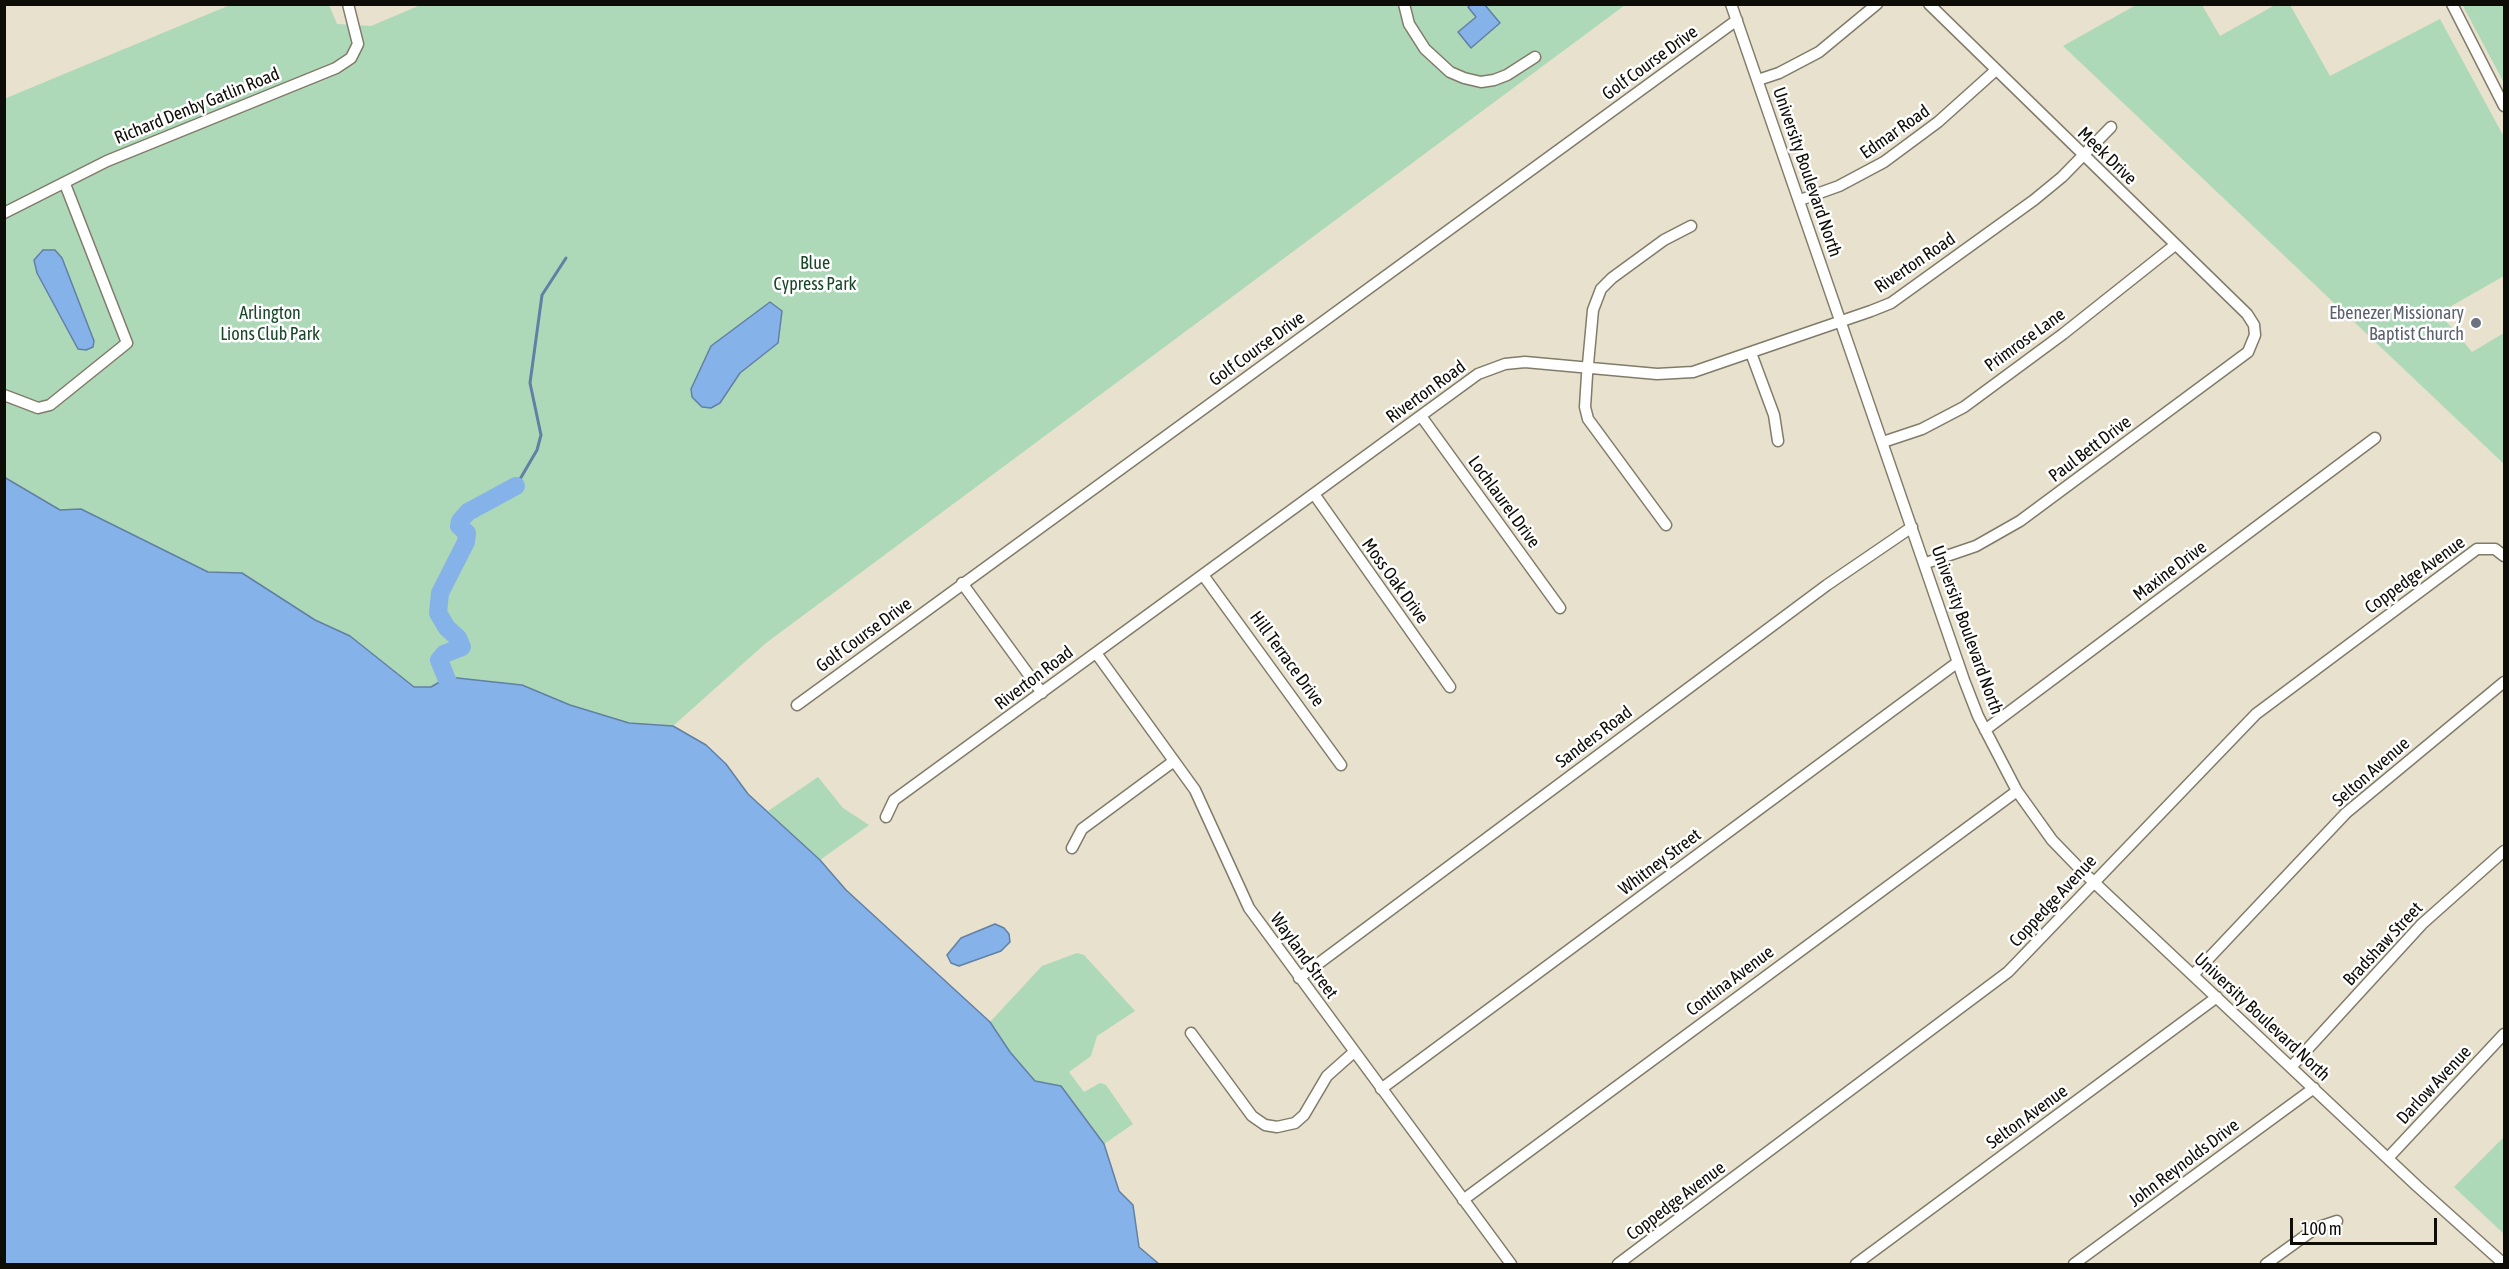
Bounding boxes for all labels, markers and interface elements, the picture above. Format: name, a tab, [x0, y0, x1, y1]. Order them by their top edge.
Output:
street label: Golf Course Drive	[1598, 21, 1702, 105]
street label: Richard Denby Gatlin Road	[111, 63, 283, 149]
street label: University Boulevard North	[1768, 84, 1846, 260]
street label: Edmar Road	[1856, 100, 1934, 164]
street label: Meek Drive	[2073, 123, 2141, 189]
street label: Riverton Road	[1871, 228, 1959, 298]
park label: Blue Cypress Park	[774, 252, 856, 294]
park label: Arlington Lions Club Park	[220, 302, 320, 344]
place label: Ebenezer Missionary Baptist Church	[2329, 302, 2464, 344]
street label: Primrose Lane	[1981, 304, 2069, 376]
street label: Golf Course Drive	[1205, 307, 1309, 391]
marker: Ebenezer Missionary Baptist Church	[2469, 316, 2483, 330]
street label: Riverton Road	[1382, 356, 1470, 428]
street label: Paul Bett Drive	[2045, 411, 2135, 487]
street label: Lochlaurel Drive	[1463, 452, 1545, 552]
street label: Coppedge Avenue	[2361, 532, 2469, 618]
street label: Moss Oak Drive	[1357, 534, 1433, 628]
street label: Maxine Drive	[2129, 536, 2211, 606]
street label: University Boulevard North	[1926, 543, 2008, 717]
street label: Golf Course Drive	[812, 593, 916, 677]
street label: Hill Terrace Drive	[1245, 607, 1329, 711]
street label: Riverton Road	[990, 641, 1078, 715]
street label: Sanders Road	[1552, 701, 1636, 773]
street label: Selton Avenue	[2328, 733, 2414, 811]
street label: Whitney Street	[1615, 824, 1705, 900]
street label: Coppedge Avenue	[2005, 850, 2101, 952]
street label: Bradshaw Street	[2339, 898, 2427, 990]
street label: Wayland Street	[1266, 909, 1342, 1003]
street label: Contina Avenue	[1682, 941, 1778, 1021]
street label: University Boulevard North	[2190, 948, 2334, 1086]
street label: Darlow Avenue	[2392, 1041, 2476, 1129]
street label: Selton Avenue	[1982, 1080, 2072, 1154]
street label: John Reynolds Drive	[2125, 1114, 2243, 1212]
street label: Coppedge Avenue	[1622, 1157, 1730, 1245]
scale bar	[2293, 1206, 2440, 1244]
text: 100 m	[2301, 1218, 2342, 1239]

